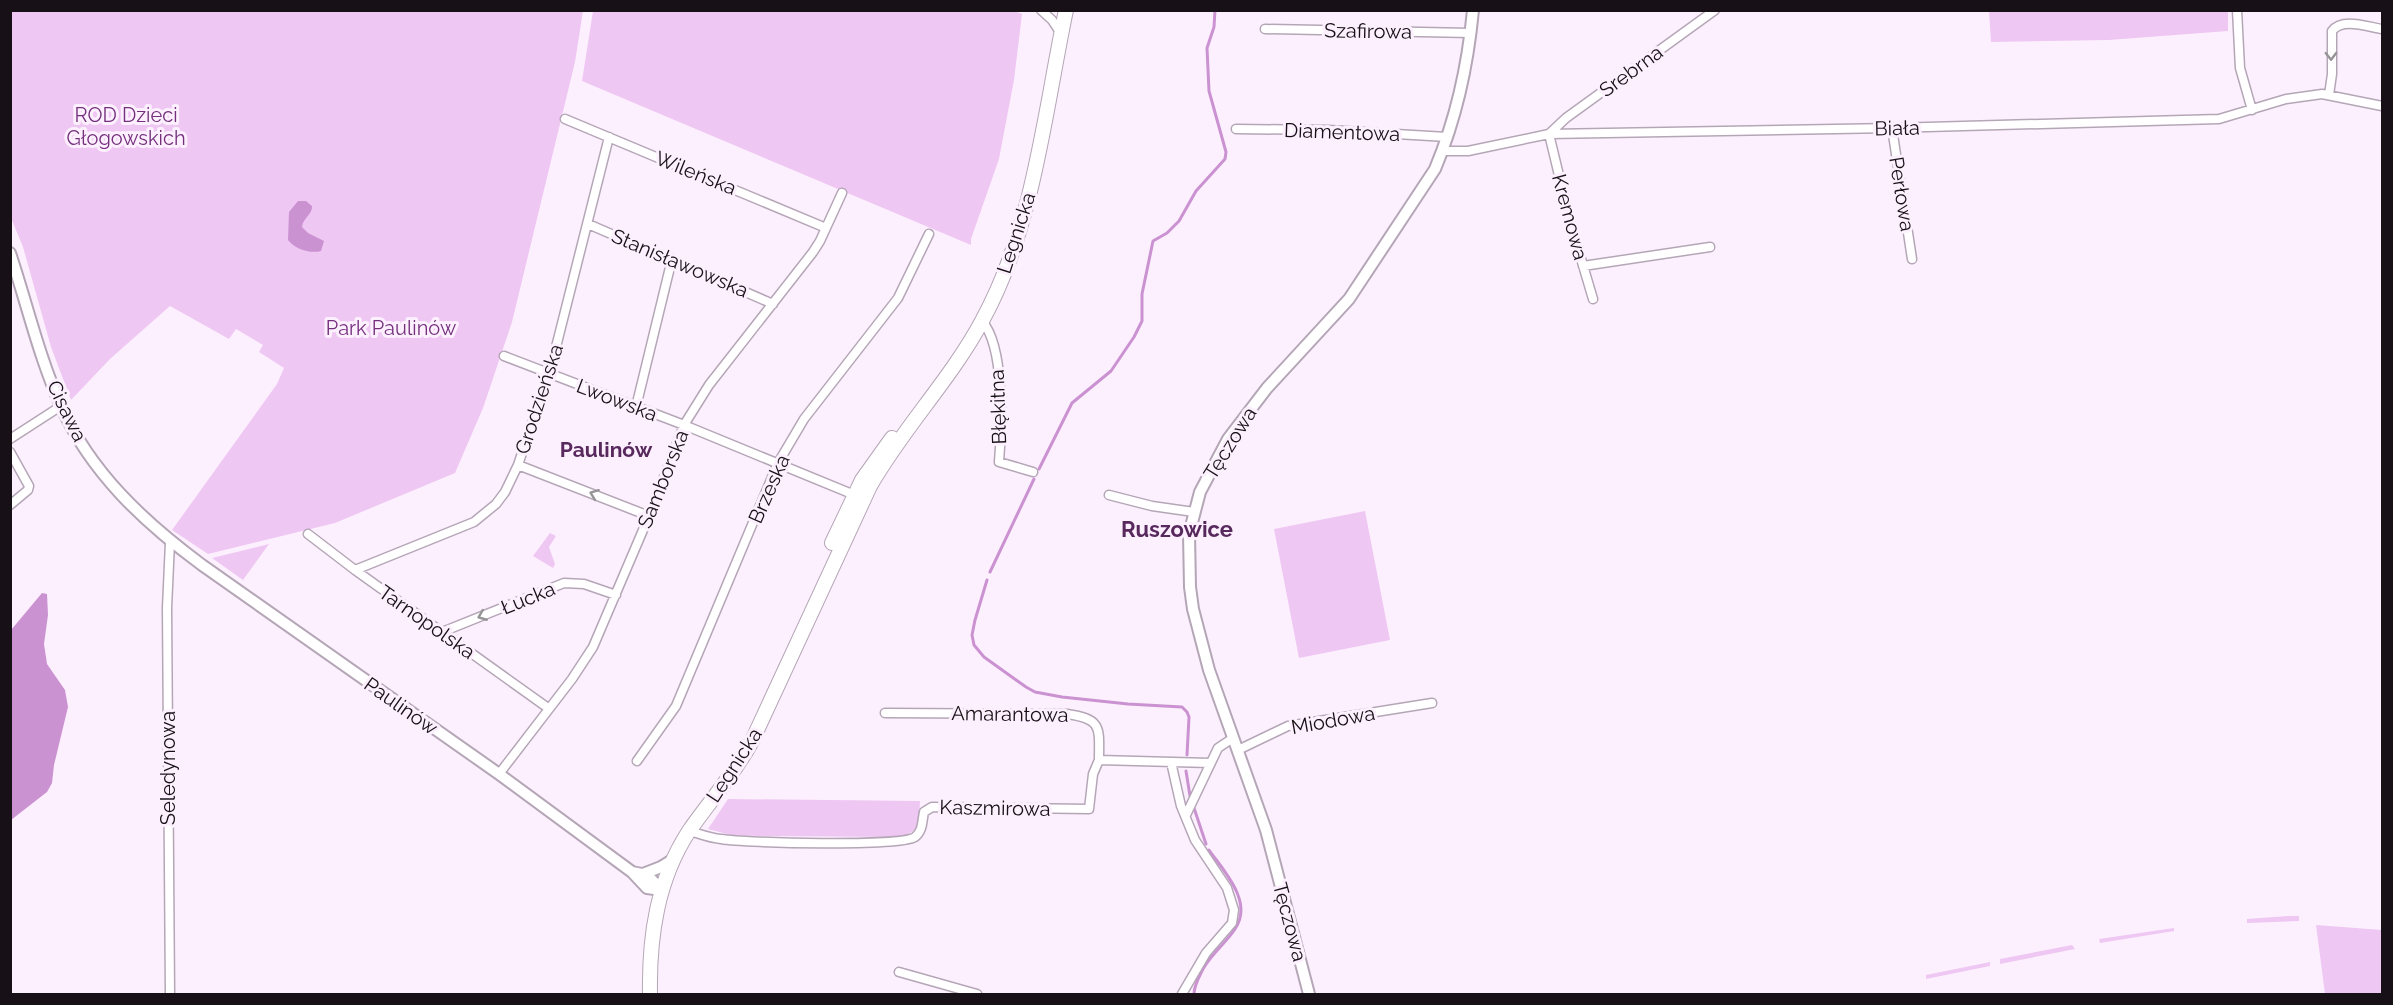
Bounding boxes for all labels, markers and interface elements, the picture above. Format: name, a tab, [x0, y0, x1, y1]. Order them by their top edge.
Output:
street label: Szafirowa	[1324, 18, 1412, 44]
street label: Srebrna	[1595, 40, 1667, 102]
one-way arrow	[2325, 52, 2338, 61]
park label: ROD Dzieci Głogowskich	[66, 103, 186, 150]
street label: Biała	[1874, 116, 1920, 140]
street label: Diamentowa	[1284, 118, 1400, 146]
street label: Wileńska	[652, 146, 740, 200]
street label: Perłowa	[1884, 155, 1920, 233]
street label: Kremowa	[1547, 171, 1593, 263]
street label: Legnicka	[992, 189, 1040, 277]
street label: Stanisławowska	[608, 223, 752, 303]
park label: Park Paulinów	[326, 316, 456, 340]
street label: Grodzieńska	[510, 341, 568, 457]
street label: Błękitna	[985, 369, 1011, 445]
street label: Lwowska	[573, 374, 661, 426]
street label: Cisawa	[42, 376, 92, 446]
street label: Tęczowa	[1198, 402, 1262, 484]
street label: Samborska	[632, 426, 694, 532]
district label: Paulinów	[560, 437, 653, 462]
street label: Brzeska	[743, 451, 795, 527]
one-way arrow	[589, 489, 600, 502]
district label: Ruszowice	[1121, 516, 1233, 542]
street label: Łucka	[498, 576, 558, 620]
street label: Tarnopolska	[374, 580, 480, 664]
one-way arrow	[477, 609, 488, 621]
street label: Paulinów	[360, 672, 442, 740]
street label: Amarantowa	[951, 701, 1069, 727]
street label: Miodowa	[1289, 701, 1377, 739]
street label: Seledynowa	[156, 711, 180, 825]
street label: Legnicka	[701, 723, 767, 807]
street label: Kaszmirowa	[939, 795, 1051, 821]
street label: Tęczowa	[1268, 880, 1312, 964]

